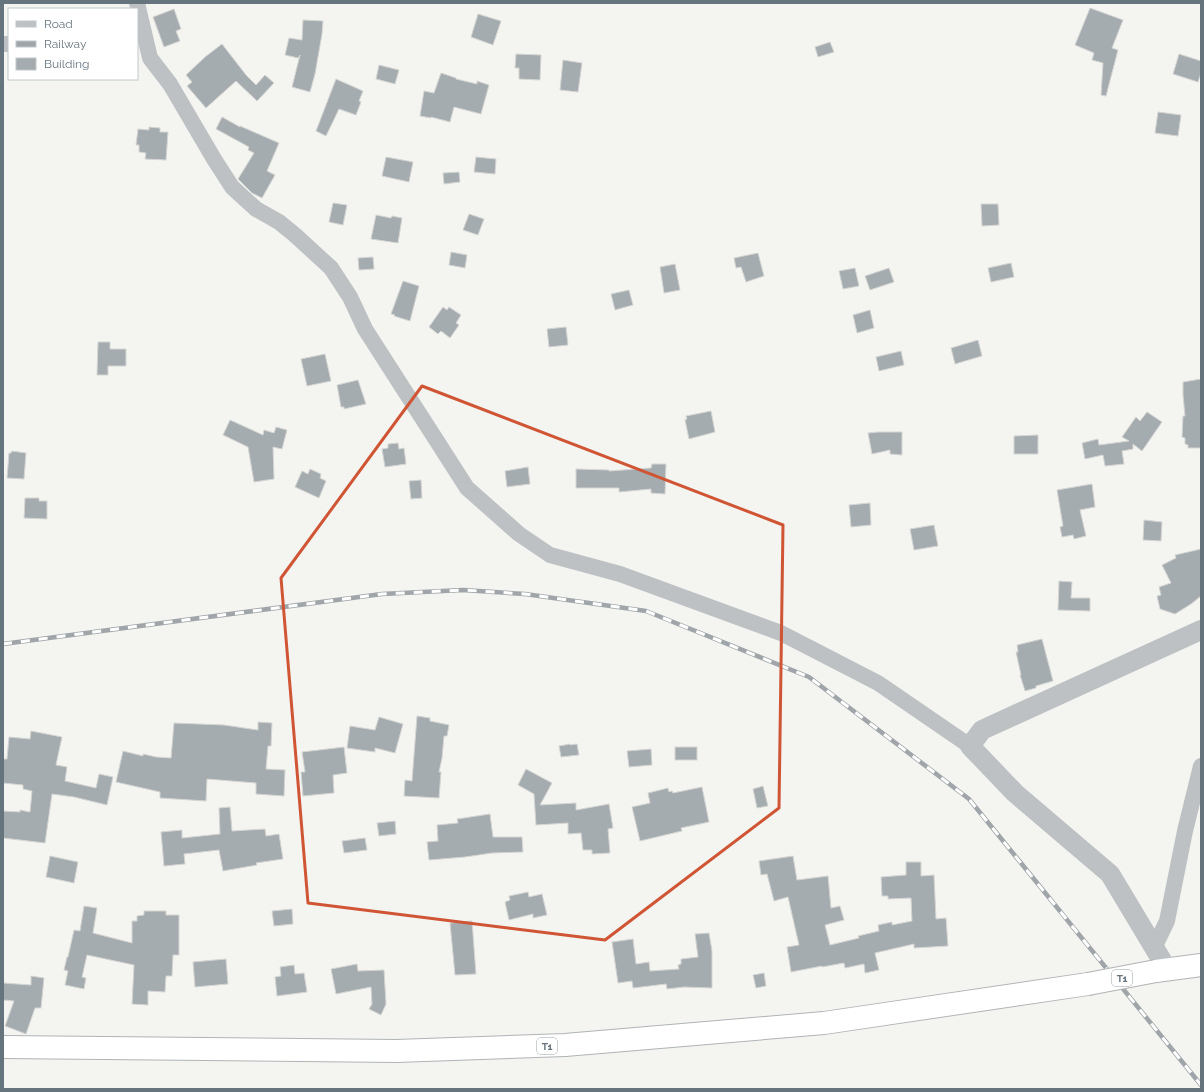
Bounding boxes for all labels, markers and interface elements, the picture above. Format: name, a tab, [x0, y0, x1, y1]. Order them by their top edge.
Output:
legend	[8, 8, 138, 80]
text: Road	[44, 17, 73, 31]
text: Railway	[44, 37, 87, 51]
text: Building	[44, 57, 90, 71]
road number: T1	[1112, 970, 1132, 986]
road number: T1	[537, 1038, 557, 1054]

